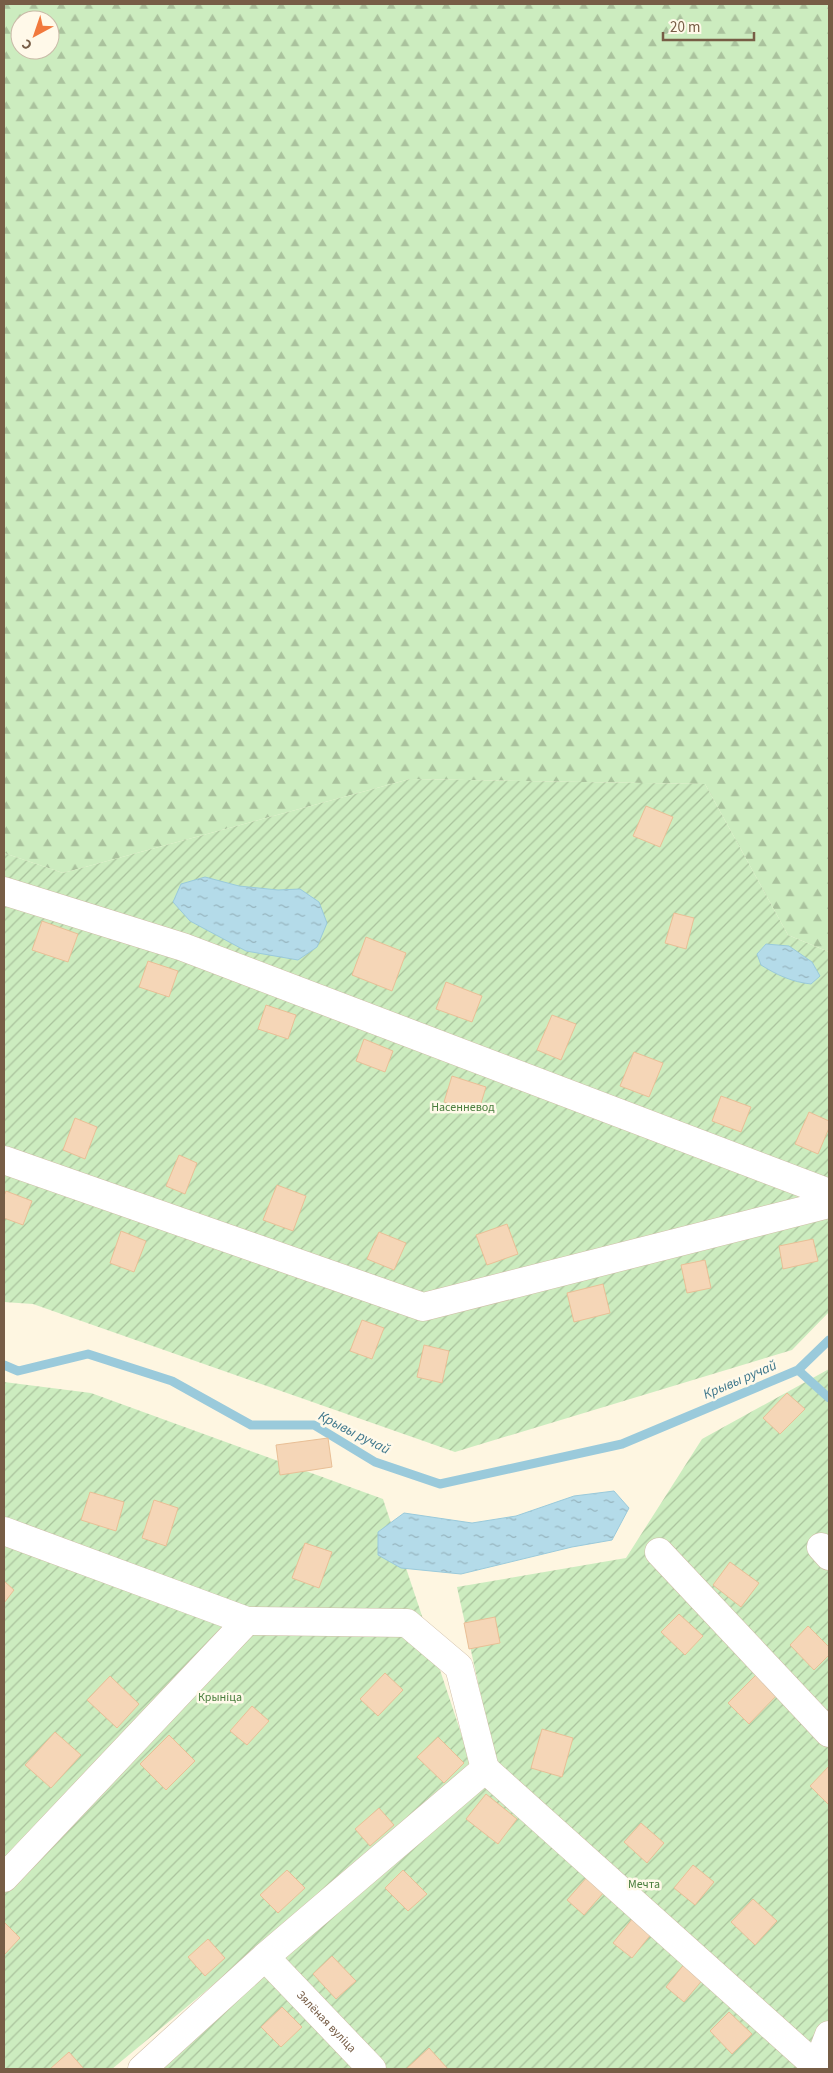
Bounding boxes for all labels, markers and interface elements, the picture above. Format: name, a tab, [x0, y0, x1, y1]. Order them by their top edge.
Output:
north arrow	[10, 10, 60, 60]
scale bar	[663, 10, 754, 42]
text: 20 m	[670, 17, 700, 38]
text: С	[18, 34, 37, 54]
park label: Насенневод	[431, 1099, 495, 1116]
water label: Крывы ручай	[700, 1356, 780, 1404]
water label: Крывы ручай	[315, 1406, 393, 1460]
park label: Крыніца	[198, 1689, 242, 1706]
park label: Мечта	[628, 1876, 660, 1893]
street label: Зялёная вуліца	[293, 1987, 360, 2056]

